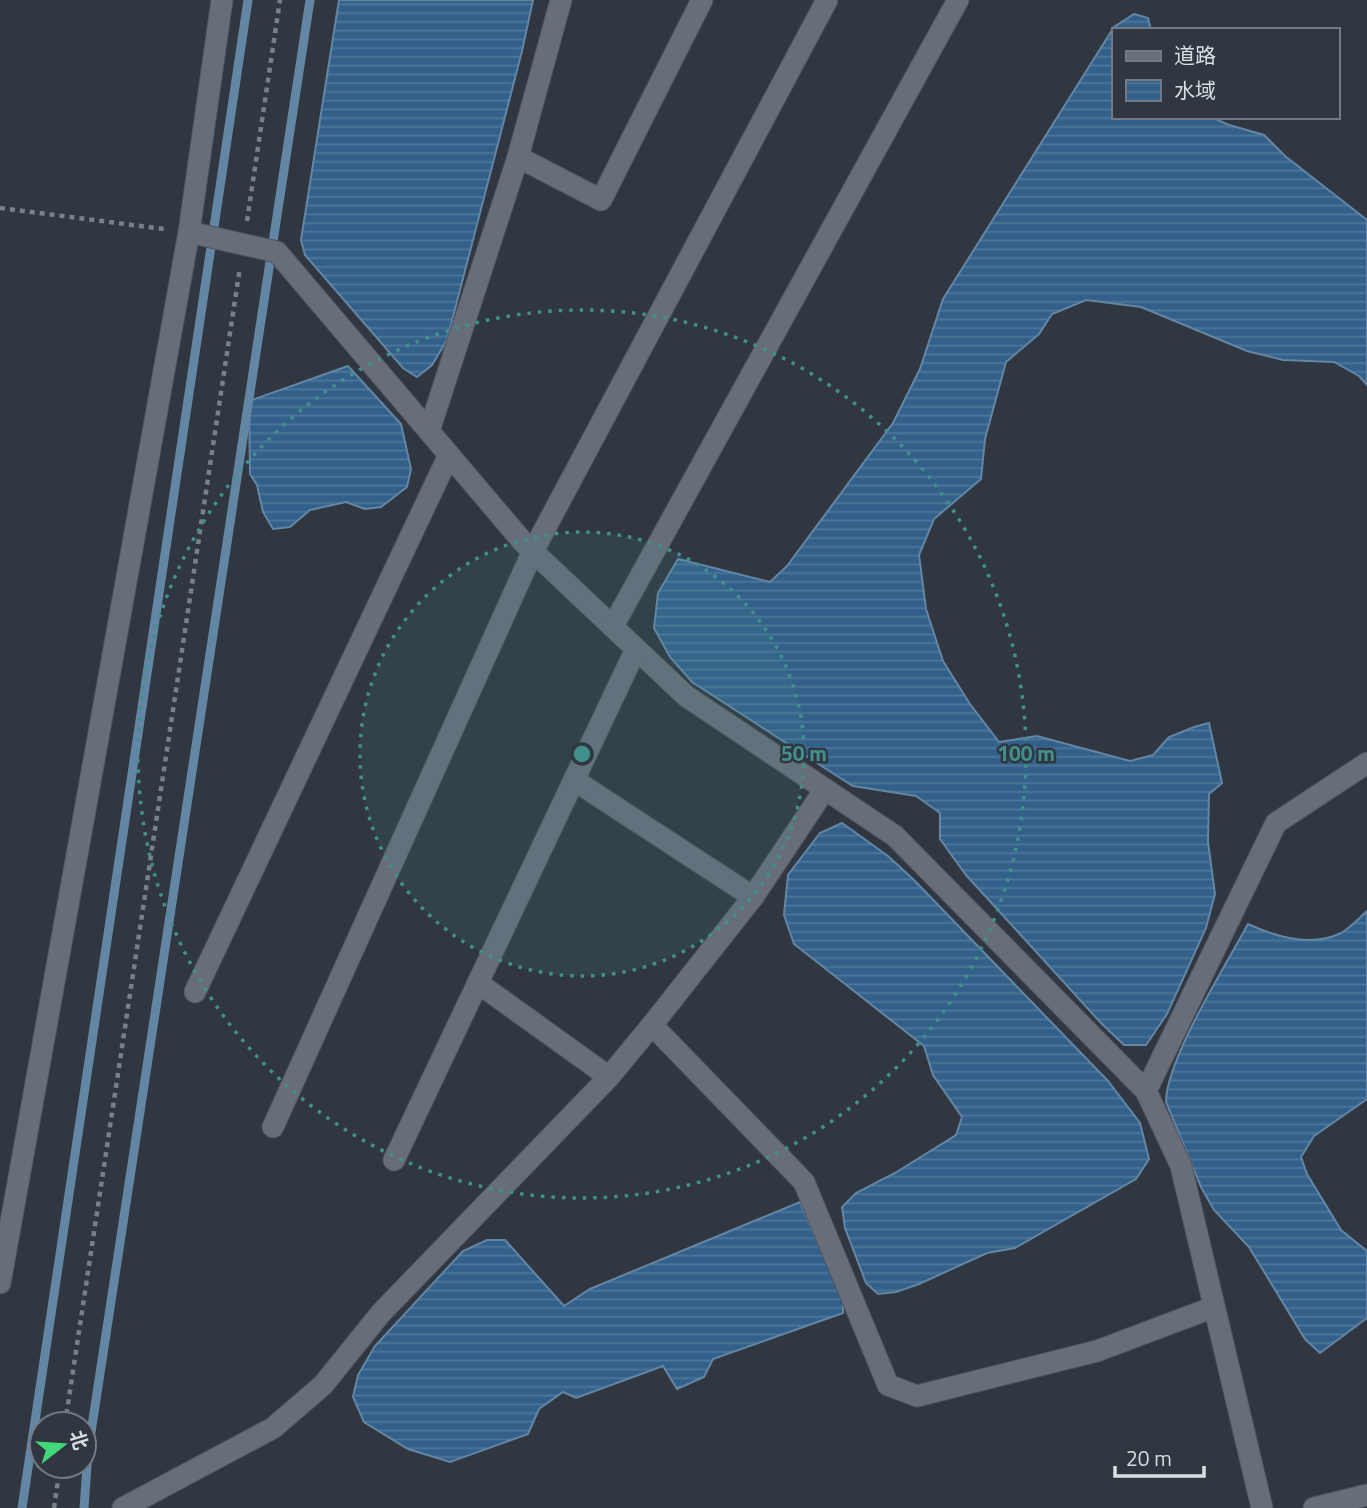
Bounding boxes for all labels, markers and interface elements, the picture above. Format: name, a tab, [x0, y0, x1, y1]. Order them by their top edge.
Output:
legend	[1112, 28, 1339, 119]
text: 道路	[1174, 39, 1216, 71]
text: 水域	[1174, 74, 1216, 106]
text: 50 m	[781, 737, 827, 769]
text: 100 m	[997, 737, 1055, 769]
centre of rings	[570, 742, 594, 766]
north arrow	[28, 1410, 98, 1480]
text: 北	[63, 1427, 96, 1453]
scale bar	[1115, 1434, 1204, 1478]
text: 20 m	[1126, 1442, 1172, 1474]

